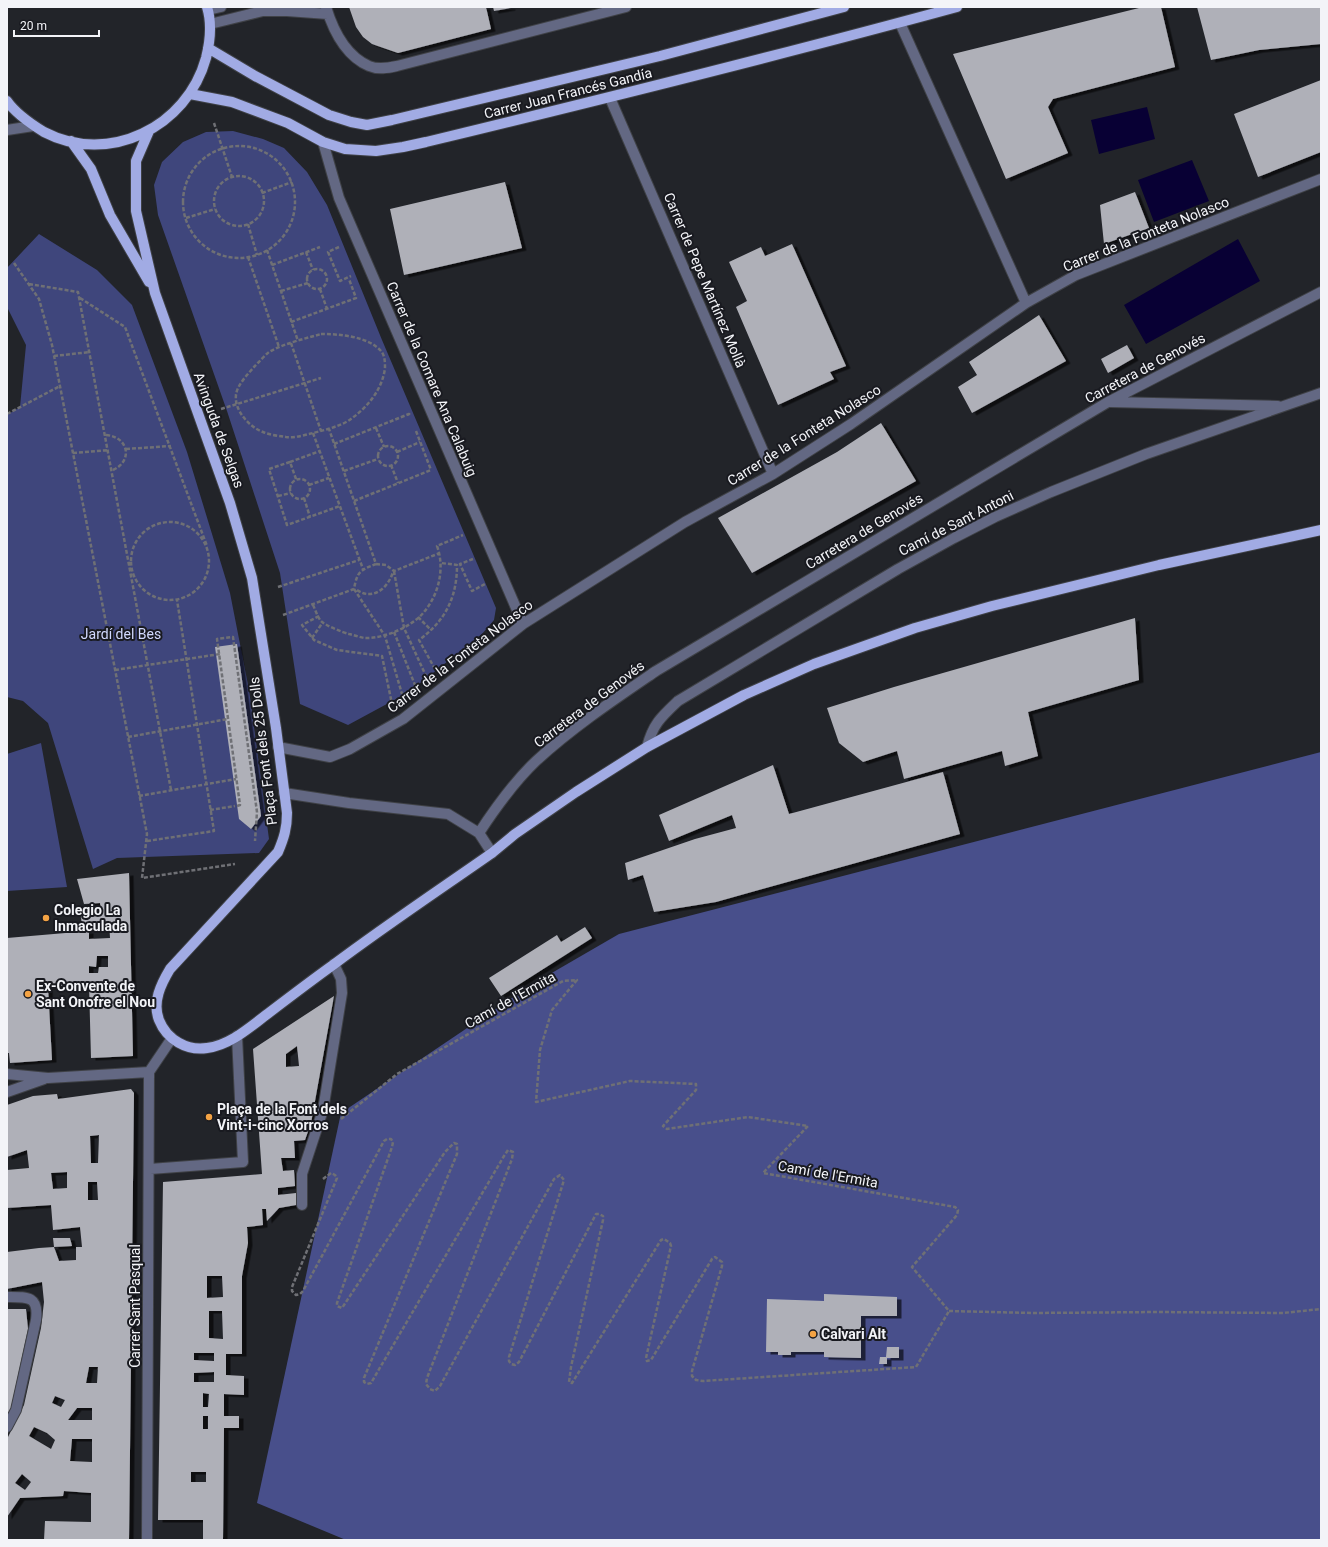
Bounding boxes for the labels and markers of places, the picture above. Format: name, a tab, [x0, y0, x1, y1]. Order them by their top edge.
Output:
place label: Colegio La Inmaculada	[54, 902, 128, 934]
marker: Colegio La Inmaculada	[41, 913, 51, 923]
place label: Ex-Convente de Sant Onofre el Nou	[36, 978, 155, 1010]
marker: Ex-Convente de Sant Onofre el Nou	[23, 989, 33, 999]
place label: Plaça de la Font dels Vint-i-cinc Xorros	[217, 1101, 347, 1133]
marker: Plaça de la Font dels Vint-i-cinc Xorros	[204, 1112, 214, 1122]
place label: Calvari Alt	[821, 1326, 886, 1342]
marker: Calvari Alt	[808, 1329, 818, 1339]

